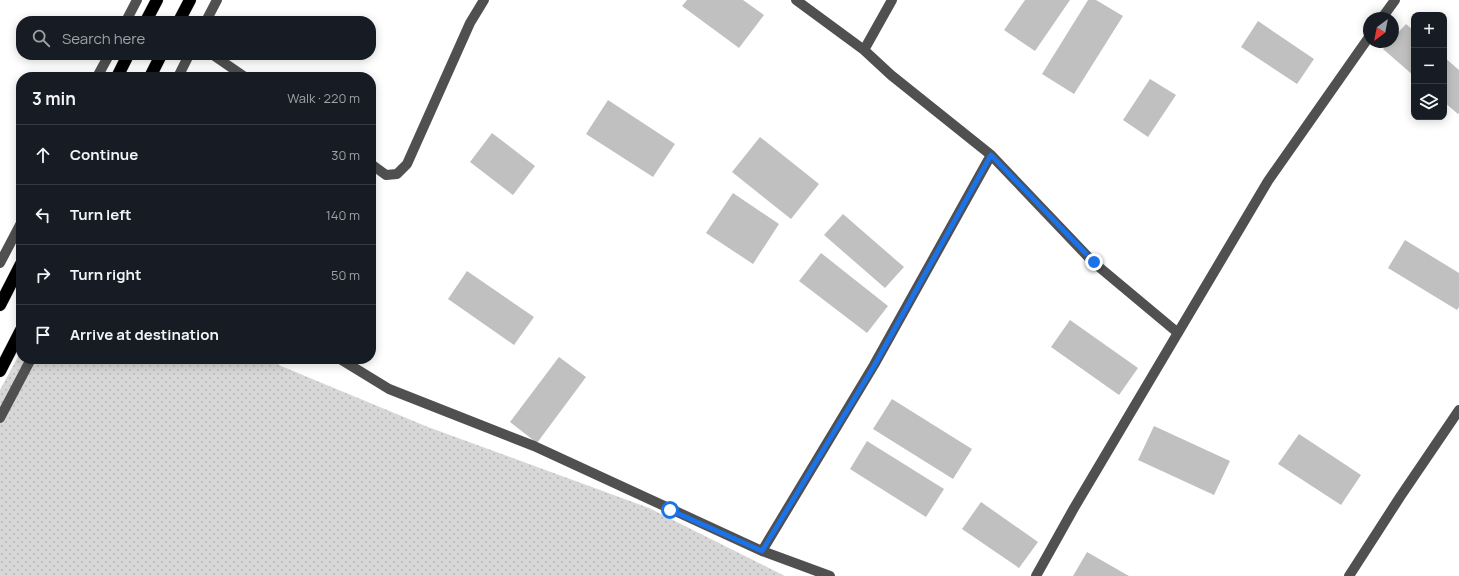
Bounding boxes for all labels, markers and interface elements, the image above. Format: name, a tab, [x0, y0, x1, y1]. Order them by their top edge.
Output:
north arrow	[1363, 12, 1399, 48]
map controls	[1411, 12, 1447, 120]
button: +	[1411, 12, 1447, 48]
search box	[16, 16, 376, 60]
icon: search	[30, 27, 52, 49]
text: Search here	[62, 28, 145, 49]
button: −	[1411, 48, 1447, 84]
button: layers	[1411, 84, 1447, 120]
text: 3 min	[32, 87, 76, 110]
text: Walk · 220 m	[287, 89, 360, 107]
icon: ahead	[32, 144, 54, 166]
text: Continue	[70, 144, 138, 165]
text: 30 m	[331, 146, 360, 164]
icon: left	[32, 204, 54, 226]
text: Turn left	[70, 204, 132, 225]
text: 140 m	[326, 206, 360, 224]
route end	[1085, 253, 1103, 271]
icon: right	[32, 264, 54, 286]
text: Turn right	[70, 264, 141, 285]
text: 50 m	[331, 266, 360, 284]
icon: arrive	[32, 324, 54, 346]
text: Arrive at destination	[70, 324, 219, 345]
route start	[661, 501, 679, 519]

